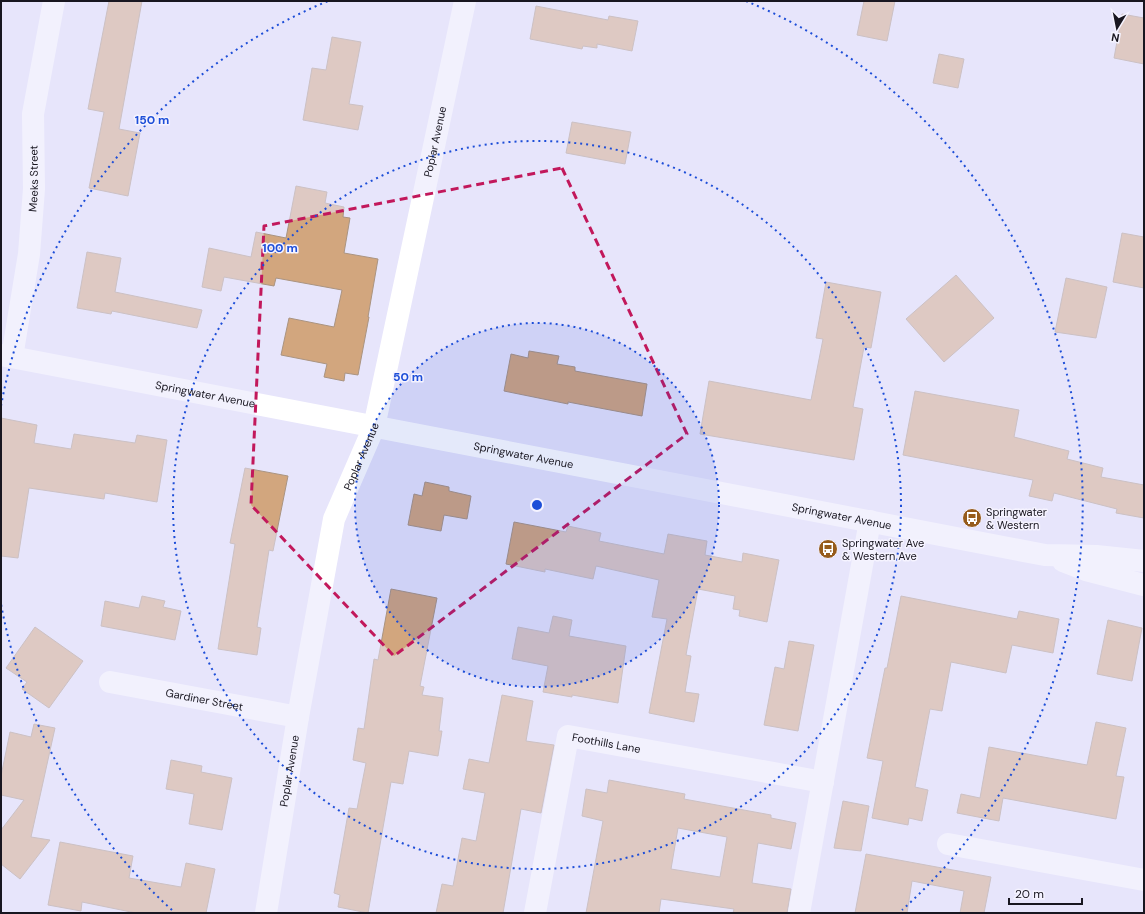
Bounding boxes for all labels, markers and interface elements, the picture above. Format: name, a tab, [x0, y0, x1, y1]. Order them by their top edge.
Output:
north arrow	[1097, 8, 1137, 48]
text: N	[1110, 30, 1120, 45]
street label: Poplar Avenue	[421, 105, 449, 178]
text: 150 m	[135, 112, 169, 128]
street label: Meeks Street	[25, 145, 41, 212]
text: 100 m	[262, 240, 298, 256]
text: 50 m	[393, 369, 423, 385]
street label: Springwater Avenue	[154, 378, 256, 411]
street label: Poplar Avenue	[340, 422, 382, 492]
street label: Springwater Avenue	[472, 439, 575, 472]
centre of rings	[530, 498, 544, 512]
street label: Springwater Avenue	[791, 500, 893, 532]
place label: Springwater & Western	[986, 505, 1047, 532]
bus stop icon: Springwater & Western	[961, 507, 983, 529]
place label: Springwater Ave & Western Ave	[842, 536, 924, 563]
bus stop icon: Springwater Ave & Western Ave	[817, 538, 839, 560]
street label: Gardiner Street	[164, 686, 244, 714]
street label: Foothills Lane	[571, 730, 642, 756]
street label: Poplar Avenue	[276, 734, 302, 808]
scale bar	[1009, 880, 1082, 906]
text: 20 m	[1015, 886, 1044, 902]

